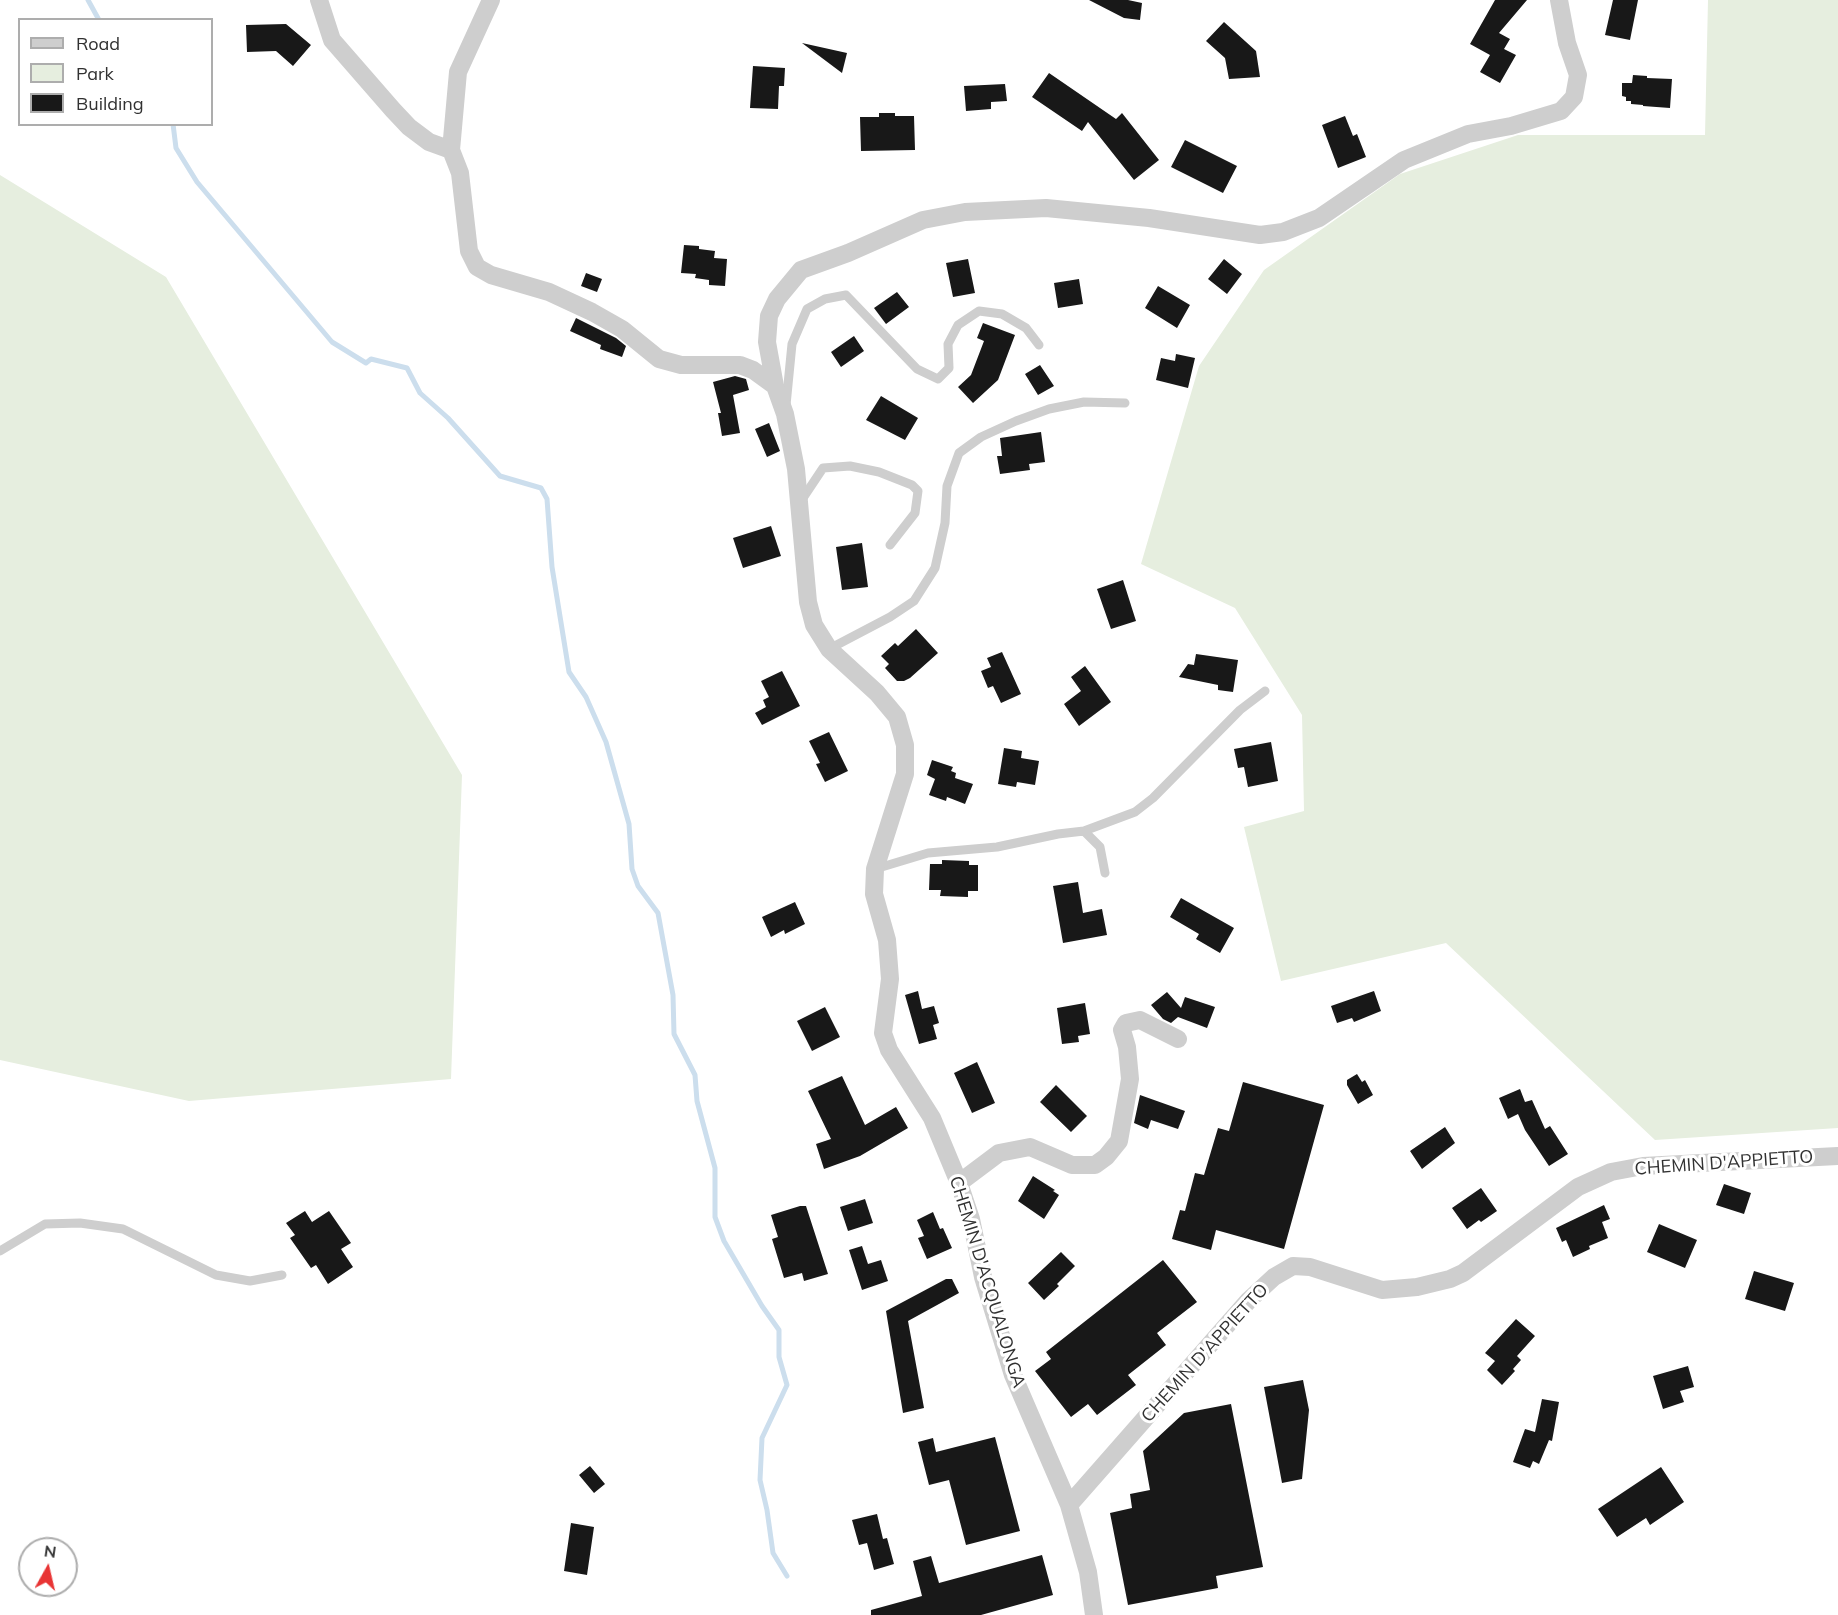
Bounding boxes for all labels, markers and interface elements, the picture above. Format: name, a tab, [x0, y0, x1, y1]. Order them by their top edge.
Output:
legend	[18, 18, 213, 126]
text: Road	[76, 32, 120, 55]
text: Park	[76, 62, 114, 85]
text: Building	[76, 92, 144, 115]
street label: CHEMIN D'APPIETTO	[1634, 1146, 1814, 1180]
street label: CHEMIN D'ACQUALONGA	[944, 1173, 1030, 1391]
street label: CHEMIN D'APPIETTO	[1137, 1279, 1273, 1427]
north arrow	[18, 1537, 78, 1597]
text: N	[43, 1540, 58, 1562]

